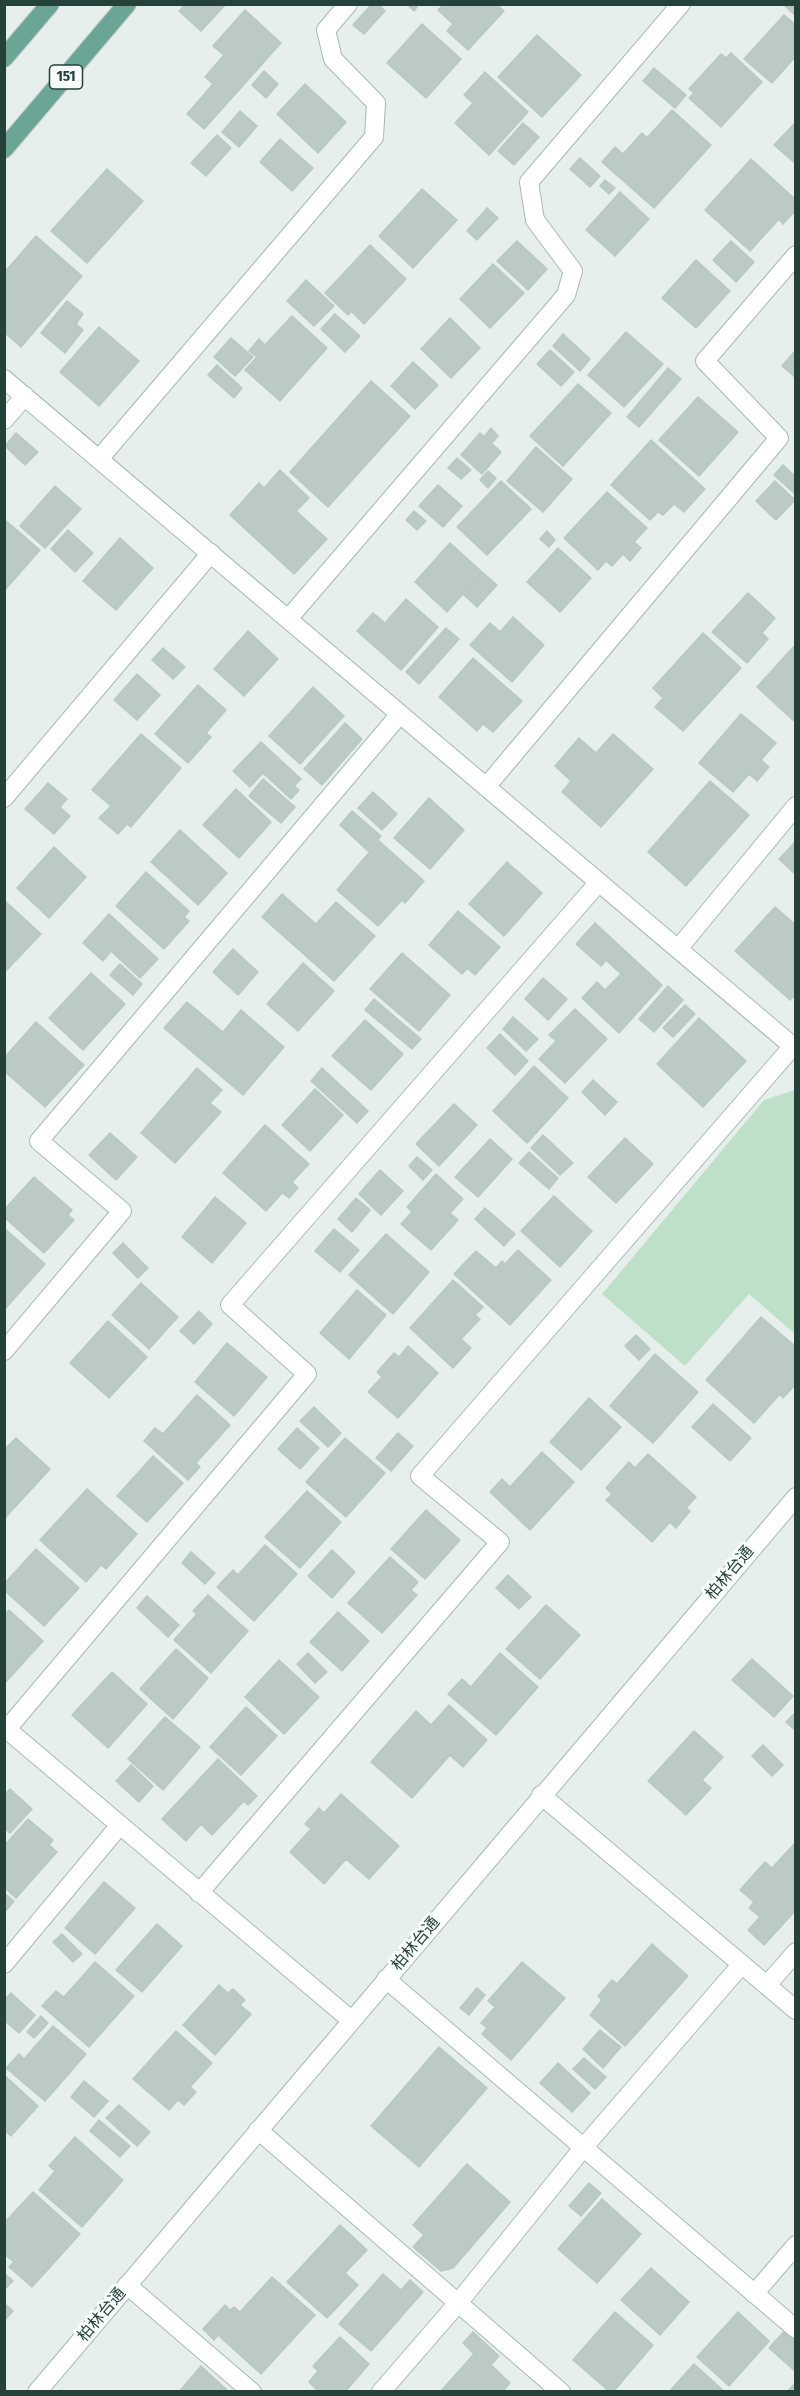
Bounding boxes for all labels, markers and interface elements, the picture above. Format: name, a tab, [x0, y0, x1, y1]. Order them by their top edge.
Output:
road number: 151	[50, 65, 82, 89]
street label: 柏林台通	[702, 1542, 758, 1604]
street label: 柏林台通	[388, 1913, 444, 1975]
street label: 柏林台通	[74, 2284, 130, 2346]

